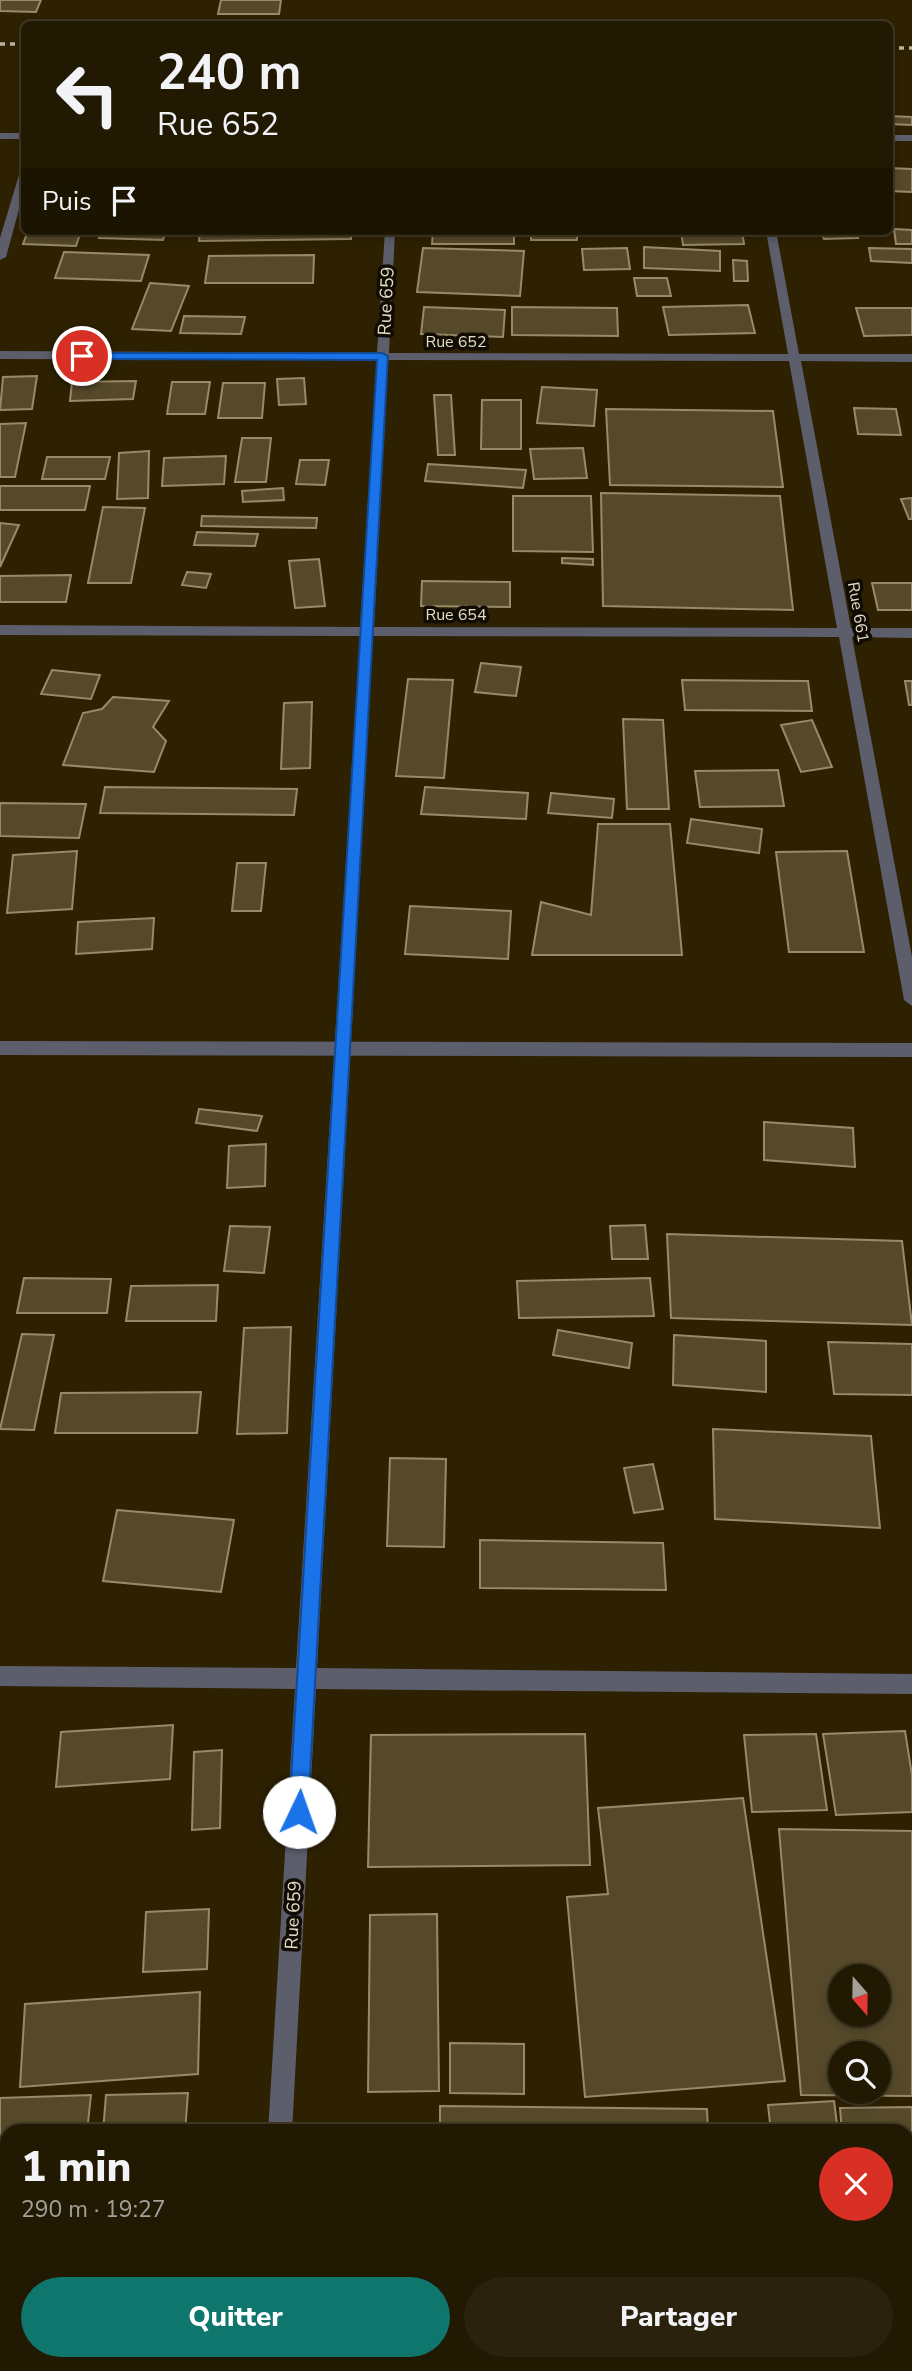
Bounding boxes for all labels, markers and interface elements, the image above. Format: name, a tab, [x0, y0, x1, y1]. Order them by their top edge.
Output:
text: 240 m	[157, 39, 301, 106]
icon: left	[42, 49, 133, 140]
text: Rue 652	[157, 103, 279, 146]
icon: arrive	[105, 182, 143, 220]
text: Puis	[42, 184, 91, 219]
street label: Rue 659	[372, 266, 400, 336]
pin	[52, 326, 112, 386]
street label: Rue 652	[425, 331, 487, 353]
icon: arrive	[63, 337, 101, 375]
street label: Rue 661	[842, 580, 874, 644]
street label: Rue 654	[425, 604, 487, 626]
position arrow	[262, 1775, 336, 1849]
street label: Rue 659	[279, 1880, 307, 1950]
north arrow	[828, 1964, 891, 2026]
map controls	[828, 1964, 891, 2104]
button: search	[828, 2041, 891, 2104]
text: 1 min	[21, 2139, 131, 2196]
button: close	[819, 2147, 893, 2221]
text: 290 m · 19:27	[21, 2194, 166, 2225]
button: Quitter	[21, 2277, 450, 2357]
button: Partager	[464, 2277, 893, 2357]

